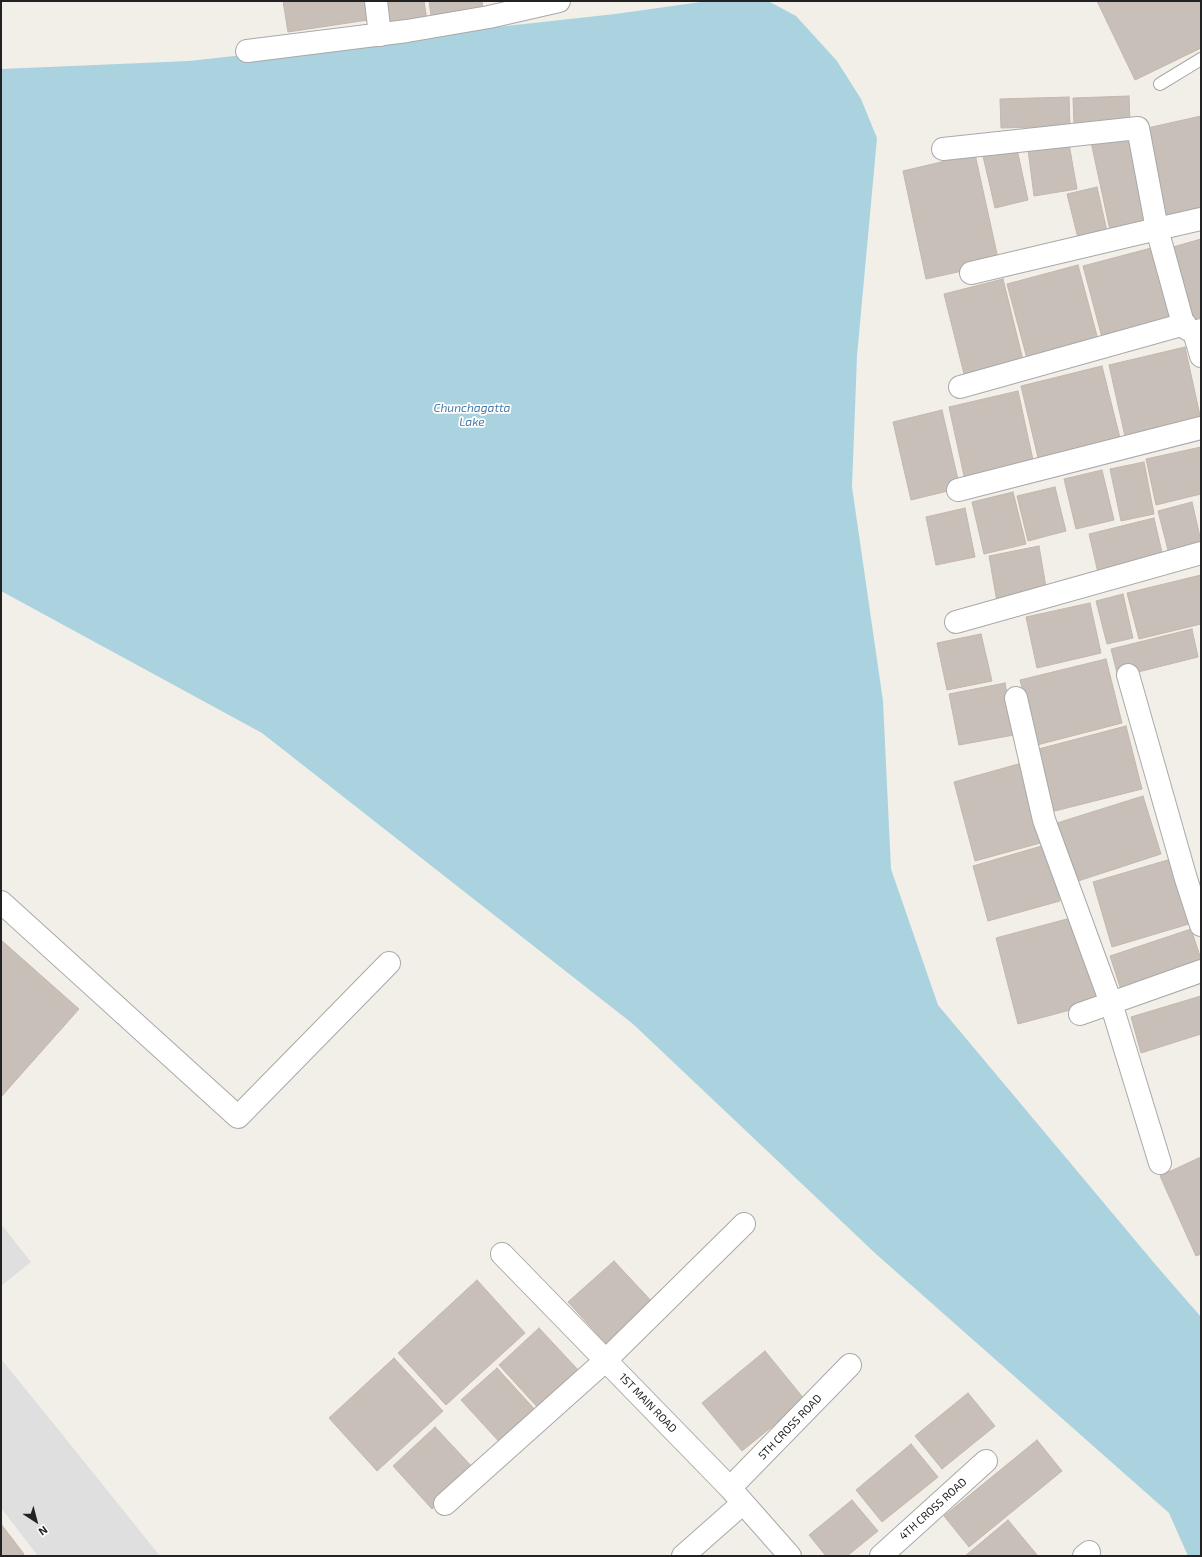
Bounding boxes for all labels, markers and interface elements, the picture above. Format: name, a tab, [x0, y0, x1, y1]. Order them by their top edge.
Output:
water label: Chunchagatta Lake	[434, 401, 510, 429]
street label: 1ST MAIN ROAD	[616, 1371, 680, 1435]
street label: 5TH CROSS ROAD	[756, 1392, 824, 1462]
street label: 4TH CROSS ROAD	[897, 1475, 969, 1543]
north arrow	[16, 1501, 56, 1541]
text: N	[36, 1524, 50, 1539]

